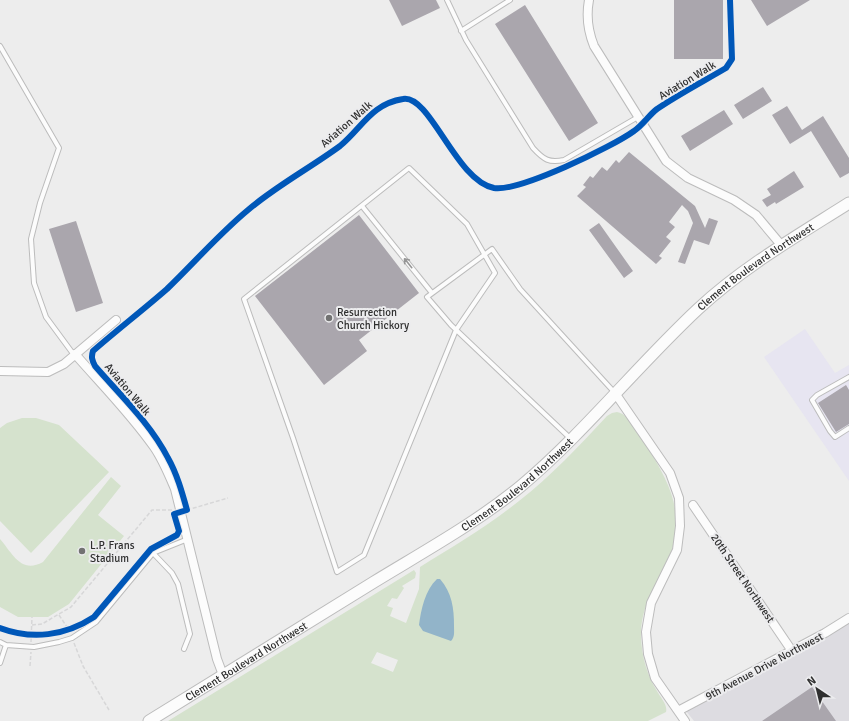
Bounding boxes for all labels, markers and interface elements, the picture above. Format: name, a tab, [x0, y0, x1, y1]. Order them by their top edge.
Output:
street label: Aviation Walk	[656, 58, 719, 103]
street label: Aviation Walk	[318, 98, 375, 150]
street label: Clement Boulevard Northwest	[695, 221, 816, 313]
one-way arrow	[403, 257, 412, 268]
place label: Resurrection Church Hickory	[337, 306, 410, 332]
marker: Resurrection Church Hickory	[324, 313, 334, 323]
street label: Aviation Walk	[102, 361, 154, 418]
street label: Clement Boulevard Northwest	[459, 435, 576, 534]
street label: 20th Street Northwest	[708, 531, 777, 625]
place label: L.P. Frans Stadium	[90, 539, 135, 565]
marker: L.P. Frans Stadium	[77, 546, 87, 556]
street label: Clement Boulevard Northwest	[183, 619, 310, 704]
street label: 9th Avenue Drive Northwest	[703, 629, 825, 703]
north arrow	[797, 669, 837, 709]

